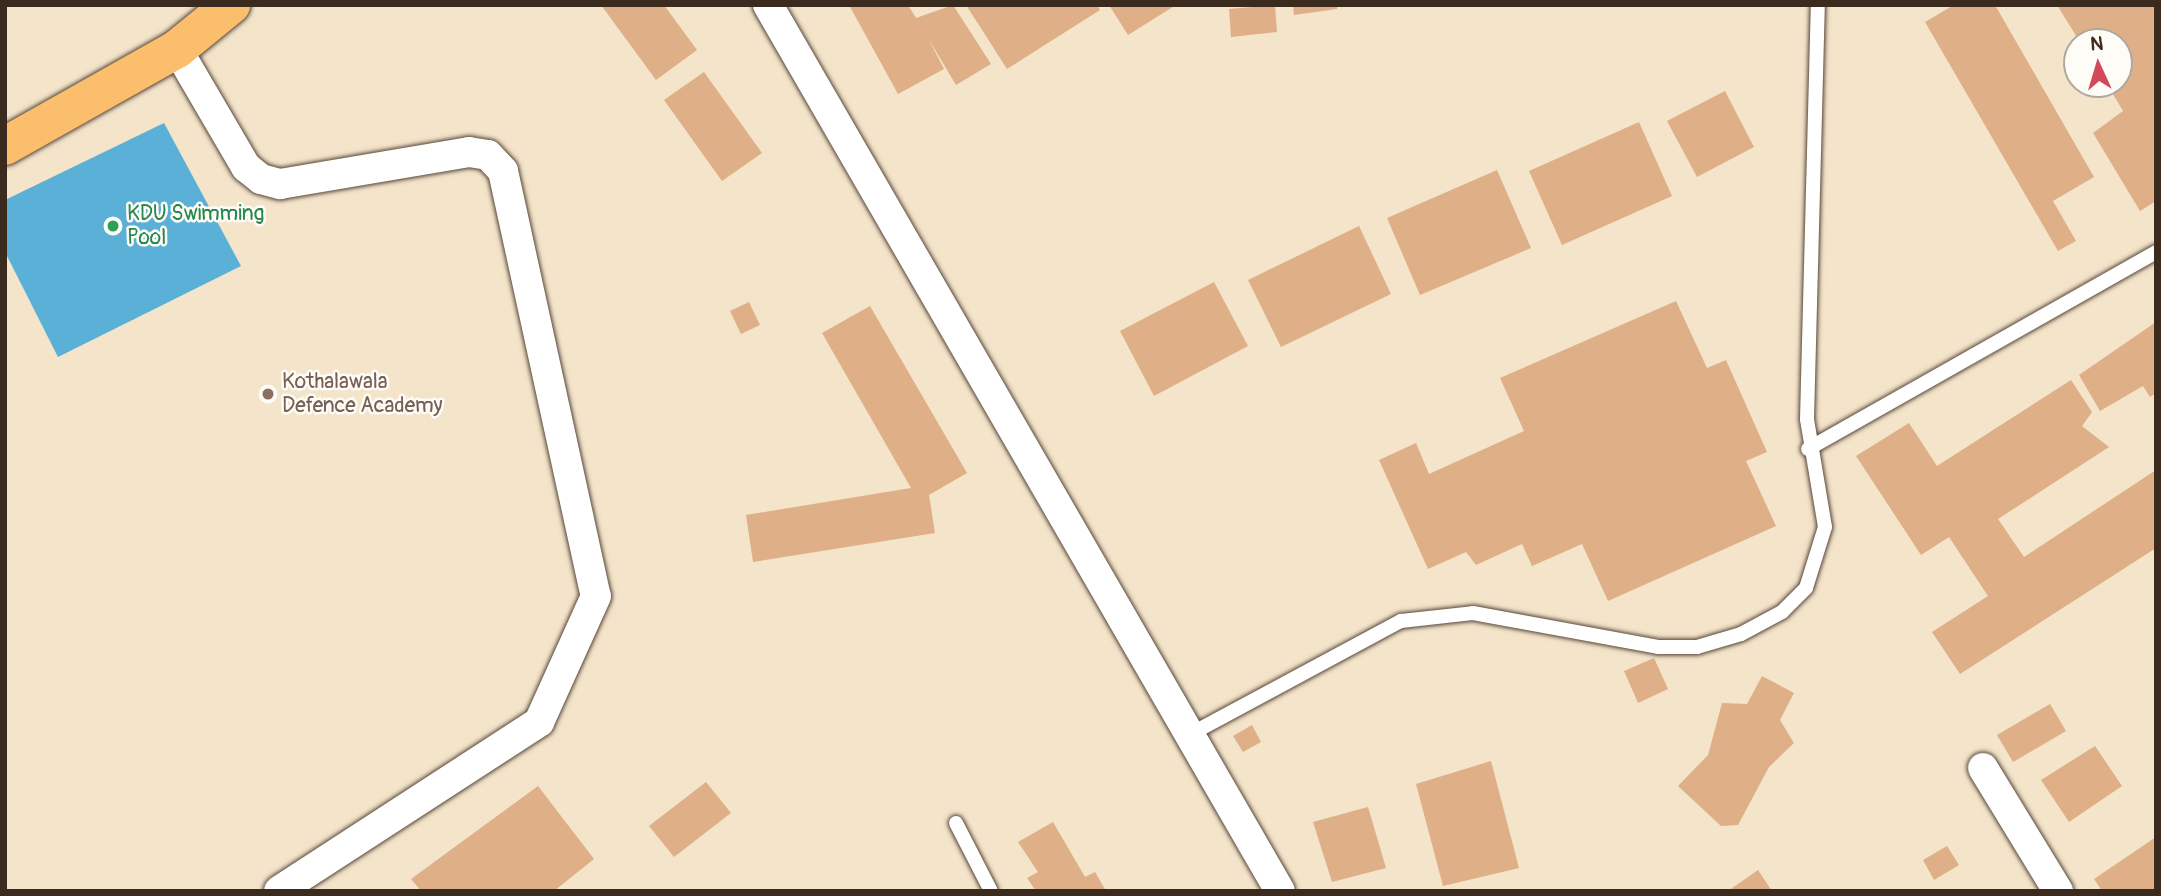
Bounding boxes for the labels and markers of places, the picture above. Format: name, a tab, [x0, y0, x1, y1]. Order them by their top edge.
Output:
place label: KDU Swimming Pool	[127, 201, 264, 251]
marker: KDU Swimming Pool	[105, 218, 121, 234]
place label: Kothalawala Defence Academy	[282, 369, 443, 419]
marker: Kothalawala Defence Academy	[260, 386, 276, 402]

